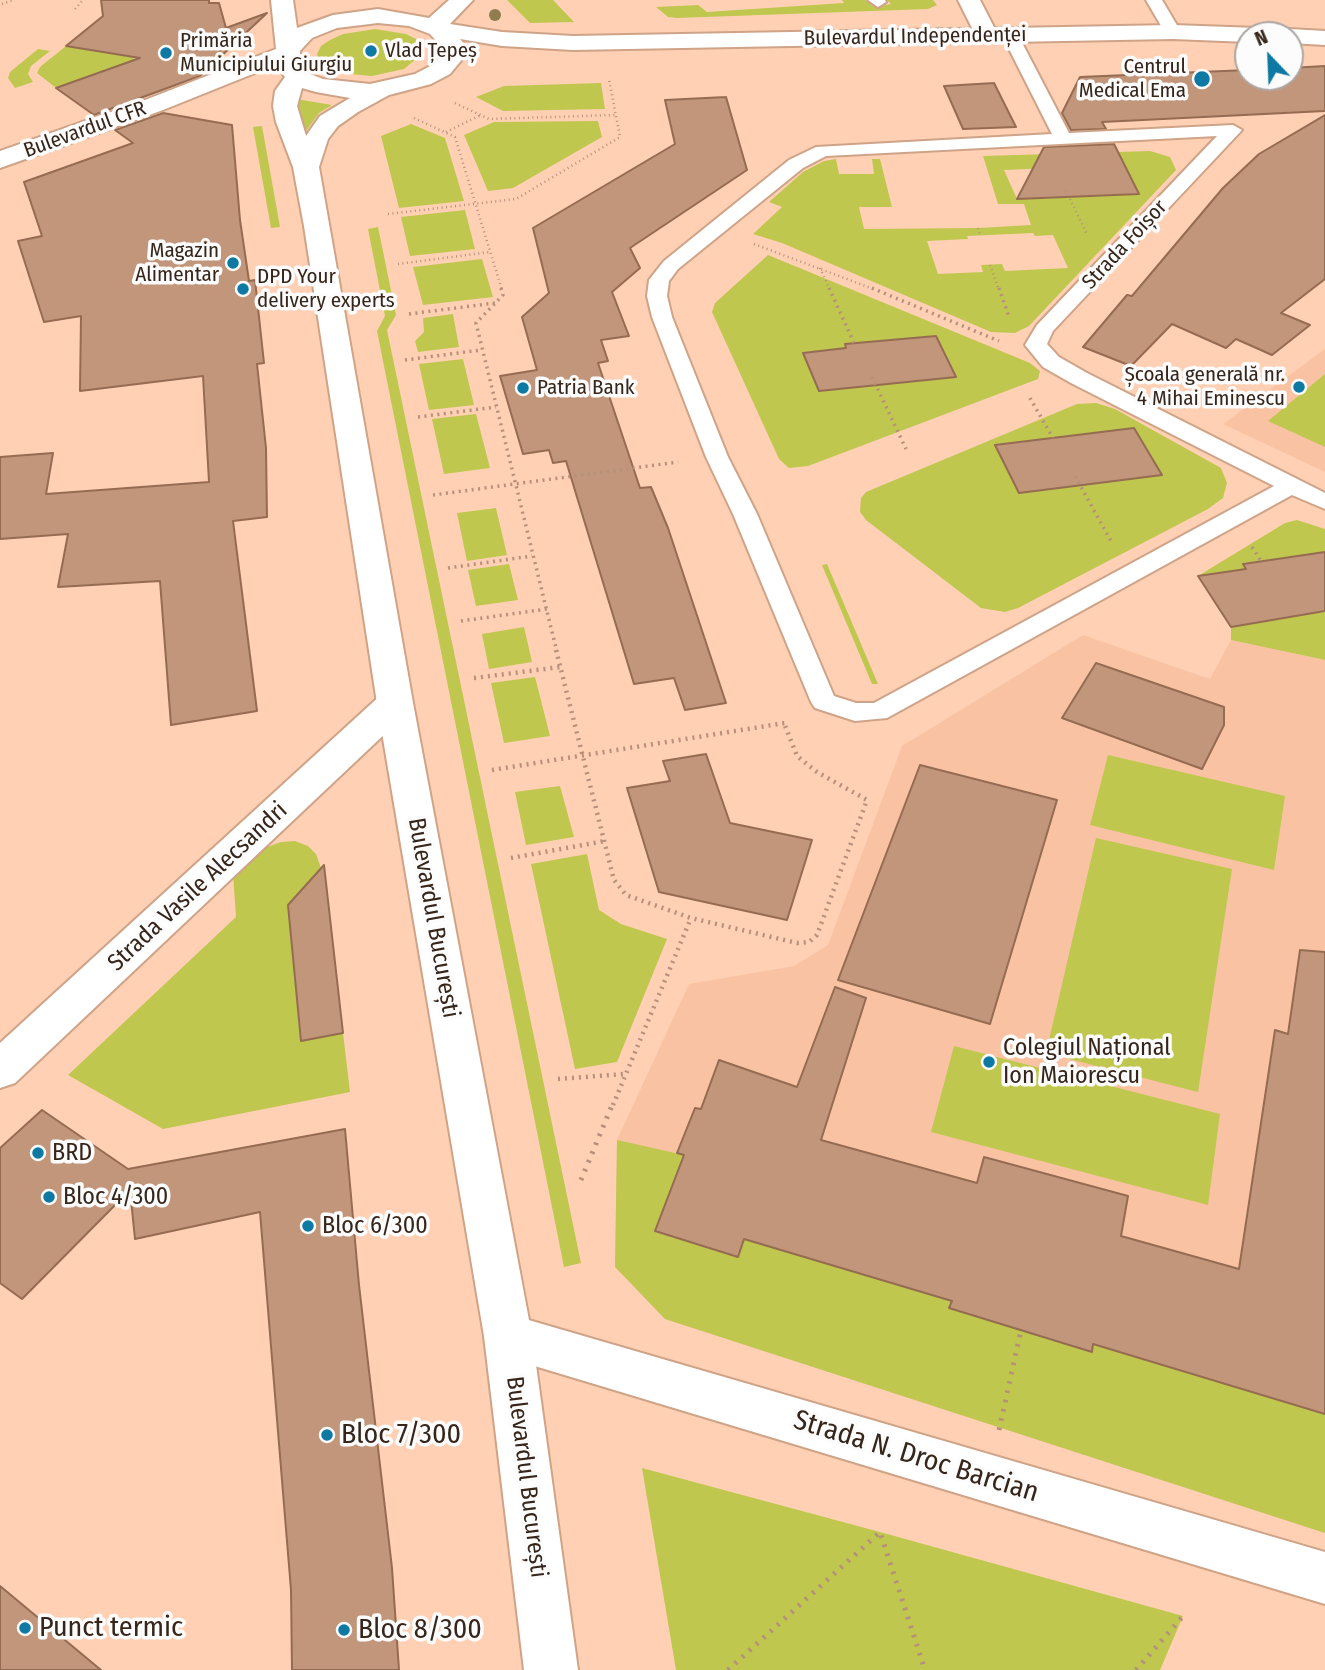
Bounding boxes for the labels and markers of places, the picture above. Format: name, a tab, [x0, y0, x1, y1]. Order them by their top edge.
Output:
place label: Primăria Municipiului Giurgiu	[180, 28, 352, 78]
place label: Vlad Țepeș	[385, 38, 477, 64]
marker: Vlad Țepeș	[363, 43, 379, 59]
marker: Primăria Municipiului Giurgiu	[158, 45, 174, 61]
place label: Centrul Medical Ema	[1079, 54, 1186, 104]
marker: Centrul Medical Ema	[1192, 69, 1212, 89]
place label: Magazin Alimentar	[135, 238, 219, 288]
marker: Magazin Alimentar	[225, 255, 241, 271]
place label: DPD Your delivery experts	[257, 264, 395, 314]
marker: DPD Your delivery experts	[235, 281, 251, 297]
place label: Școala generală nr. 4 Mihai Eminescu	[1124, 362, 1285, 412]
place label: Patria Bank	[537, 375, 635, 401]
marker: Școala generală nr. 4 Mihai Eminescu	[1291, 379, 1307, 395]
marker: Patria Bank	[515, 380, 531, 396]
place label: Colegiul Național Ion Maiorescu	[1003, 1034, 1171, 1090]
marker: Colegiul Național Ion Maiorescu	[981, 1054, 997, 1070]
place label: BRD	[52, 1139, 92, 1167]
marker: BRD	[30, 1145, 46, 1161]
place label: Bloc 4/300	[63, 1183, 168, 1211]
marker: Bloc 4/300	[41, 1189, 57, 1205]
place label: Bloc 6/300	[322, 1212, 428, 1240]
marker: Bloc 6/300	[300, 1218, 316, 1234]
place label: Bloc 7/300	[341, 1418, 461, 1452]
marker: Bloc 7/300	[319, 1427, 335, 1443]
place label: Punct termic	[39, 1611, 183, 1645]
place label: Bloc 8/300	[358, 1613, 482, 1647]
marker: Punct termic	[17, 1620, 33, 1636]
marker: Bloc 8/300	[336, 1622, 352, 1638]

